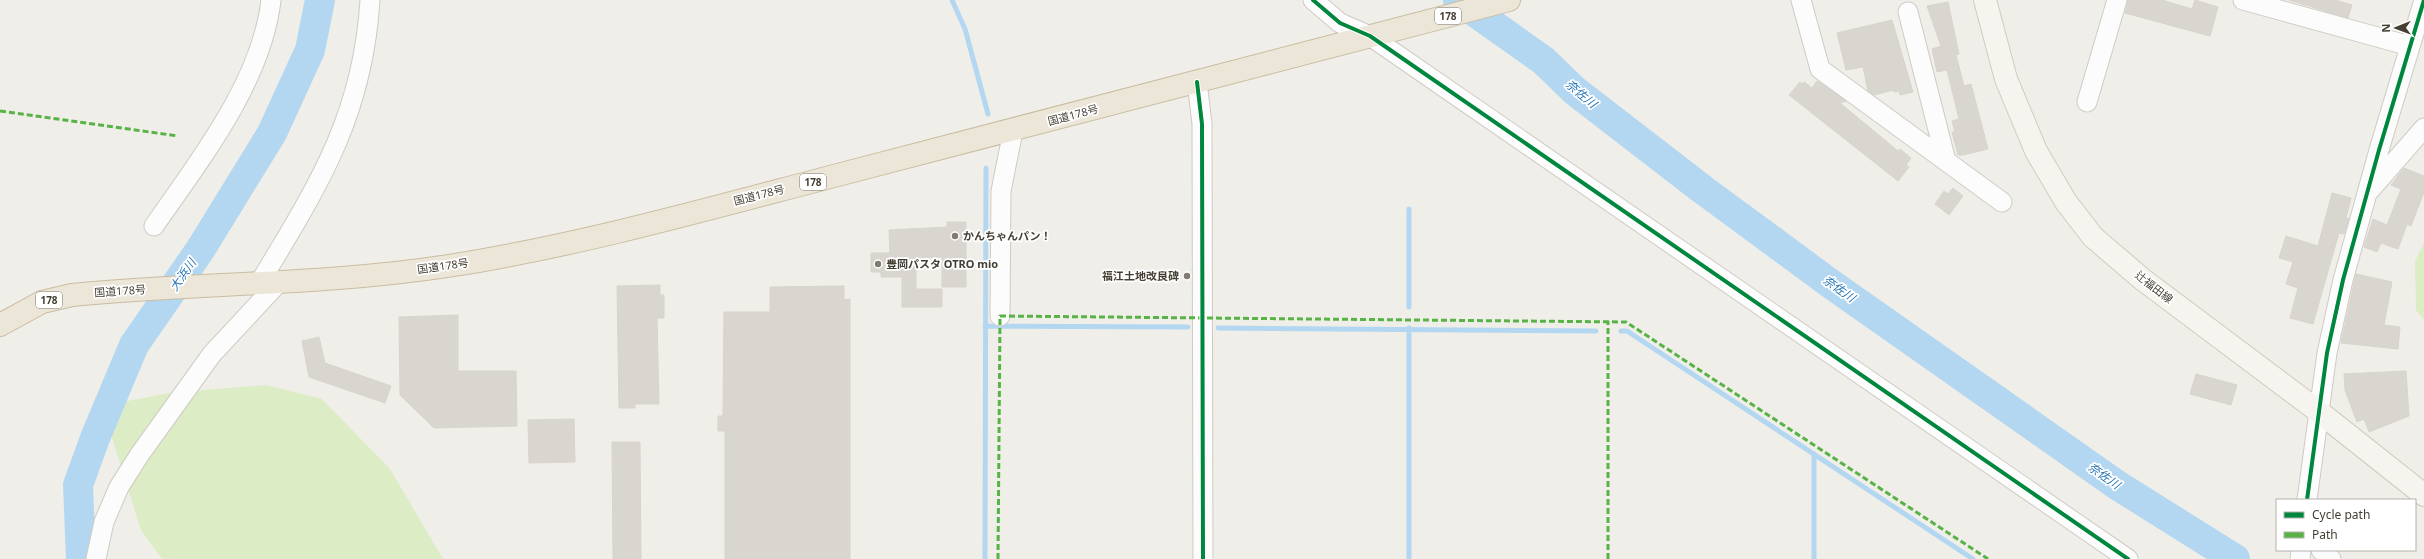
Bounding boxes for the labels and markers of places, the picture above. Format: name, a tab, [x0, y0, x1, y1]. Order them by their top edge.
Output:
place label: かんちゃんパン！	[963, 228, 1052, 243]
marker: かんちゃんパン！	[950, 231, 960, 241]
place label: 豊岡パスタ OTRO mio	[886, 256, 998, 271]
marker: 豊岡パスタ OTRO mio	[873, 259, 883, 269]
place label: 福江土地改良碑	[1102, 268, 1179, 283]
marker: 福江土地改良碑	[1182, 271, 1192, 281]

